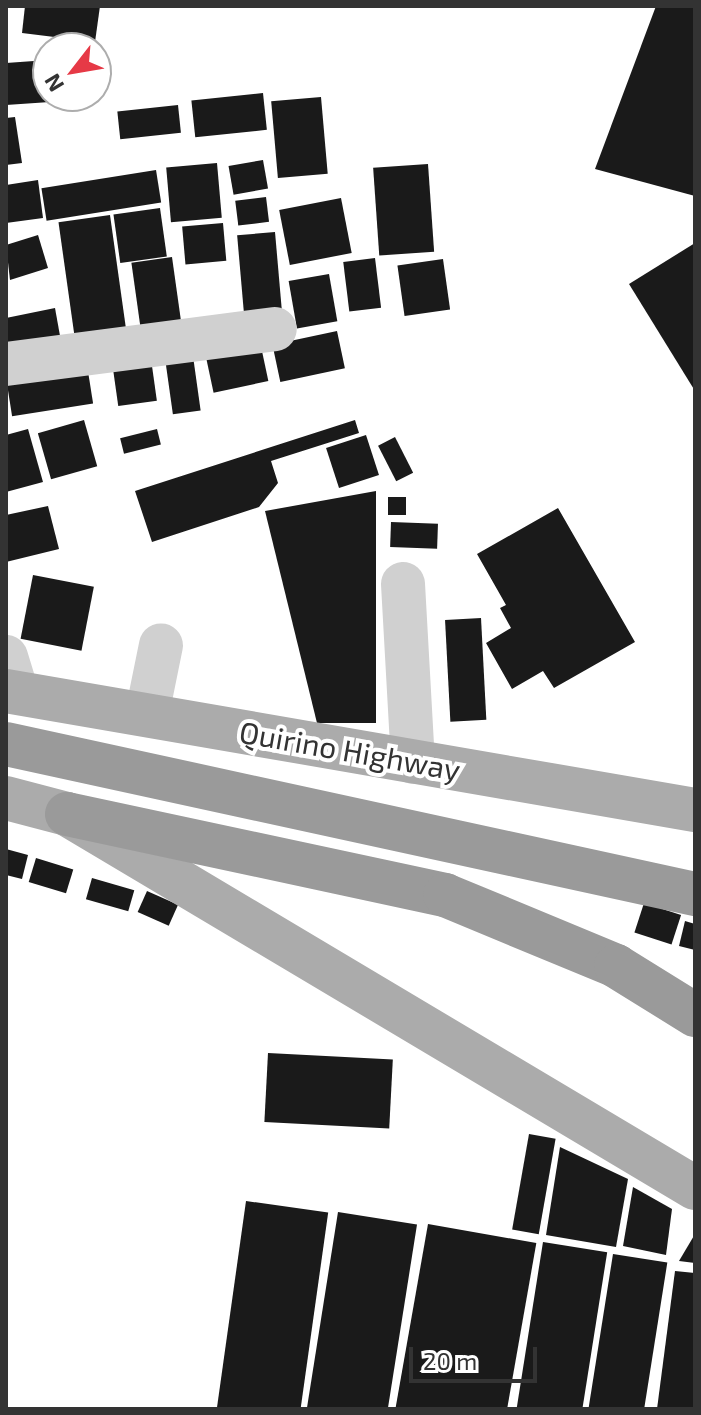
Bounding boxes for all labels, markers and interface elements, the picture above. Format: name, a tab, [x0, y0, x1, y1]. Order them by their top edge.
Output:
north arrow	[32, 32, 112, 112]
text: N	[38, 70, 68, 97]
street label: Quirino Highway	[237, 713, 463, 787]
scale bar	[413, 1331, 541, 1381]
text: 20 m	[423, 1346, 477, 1375]

